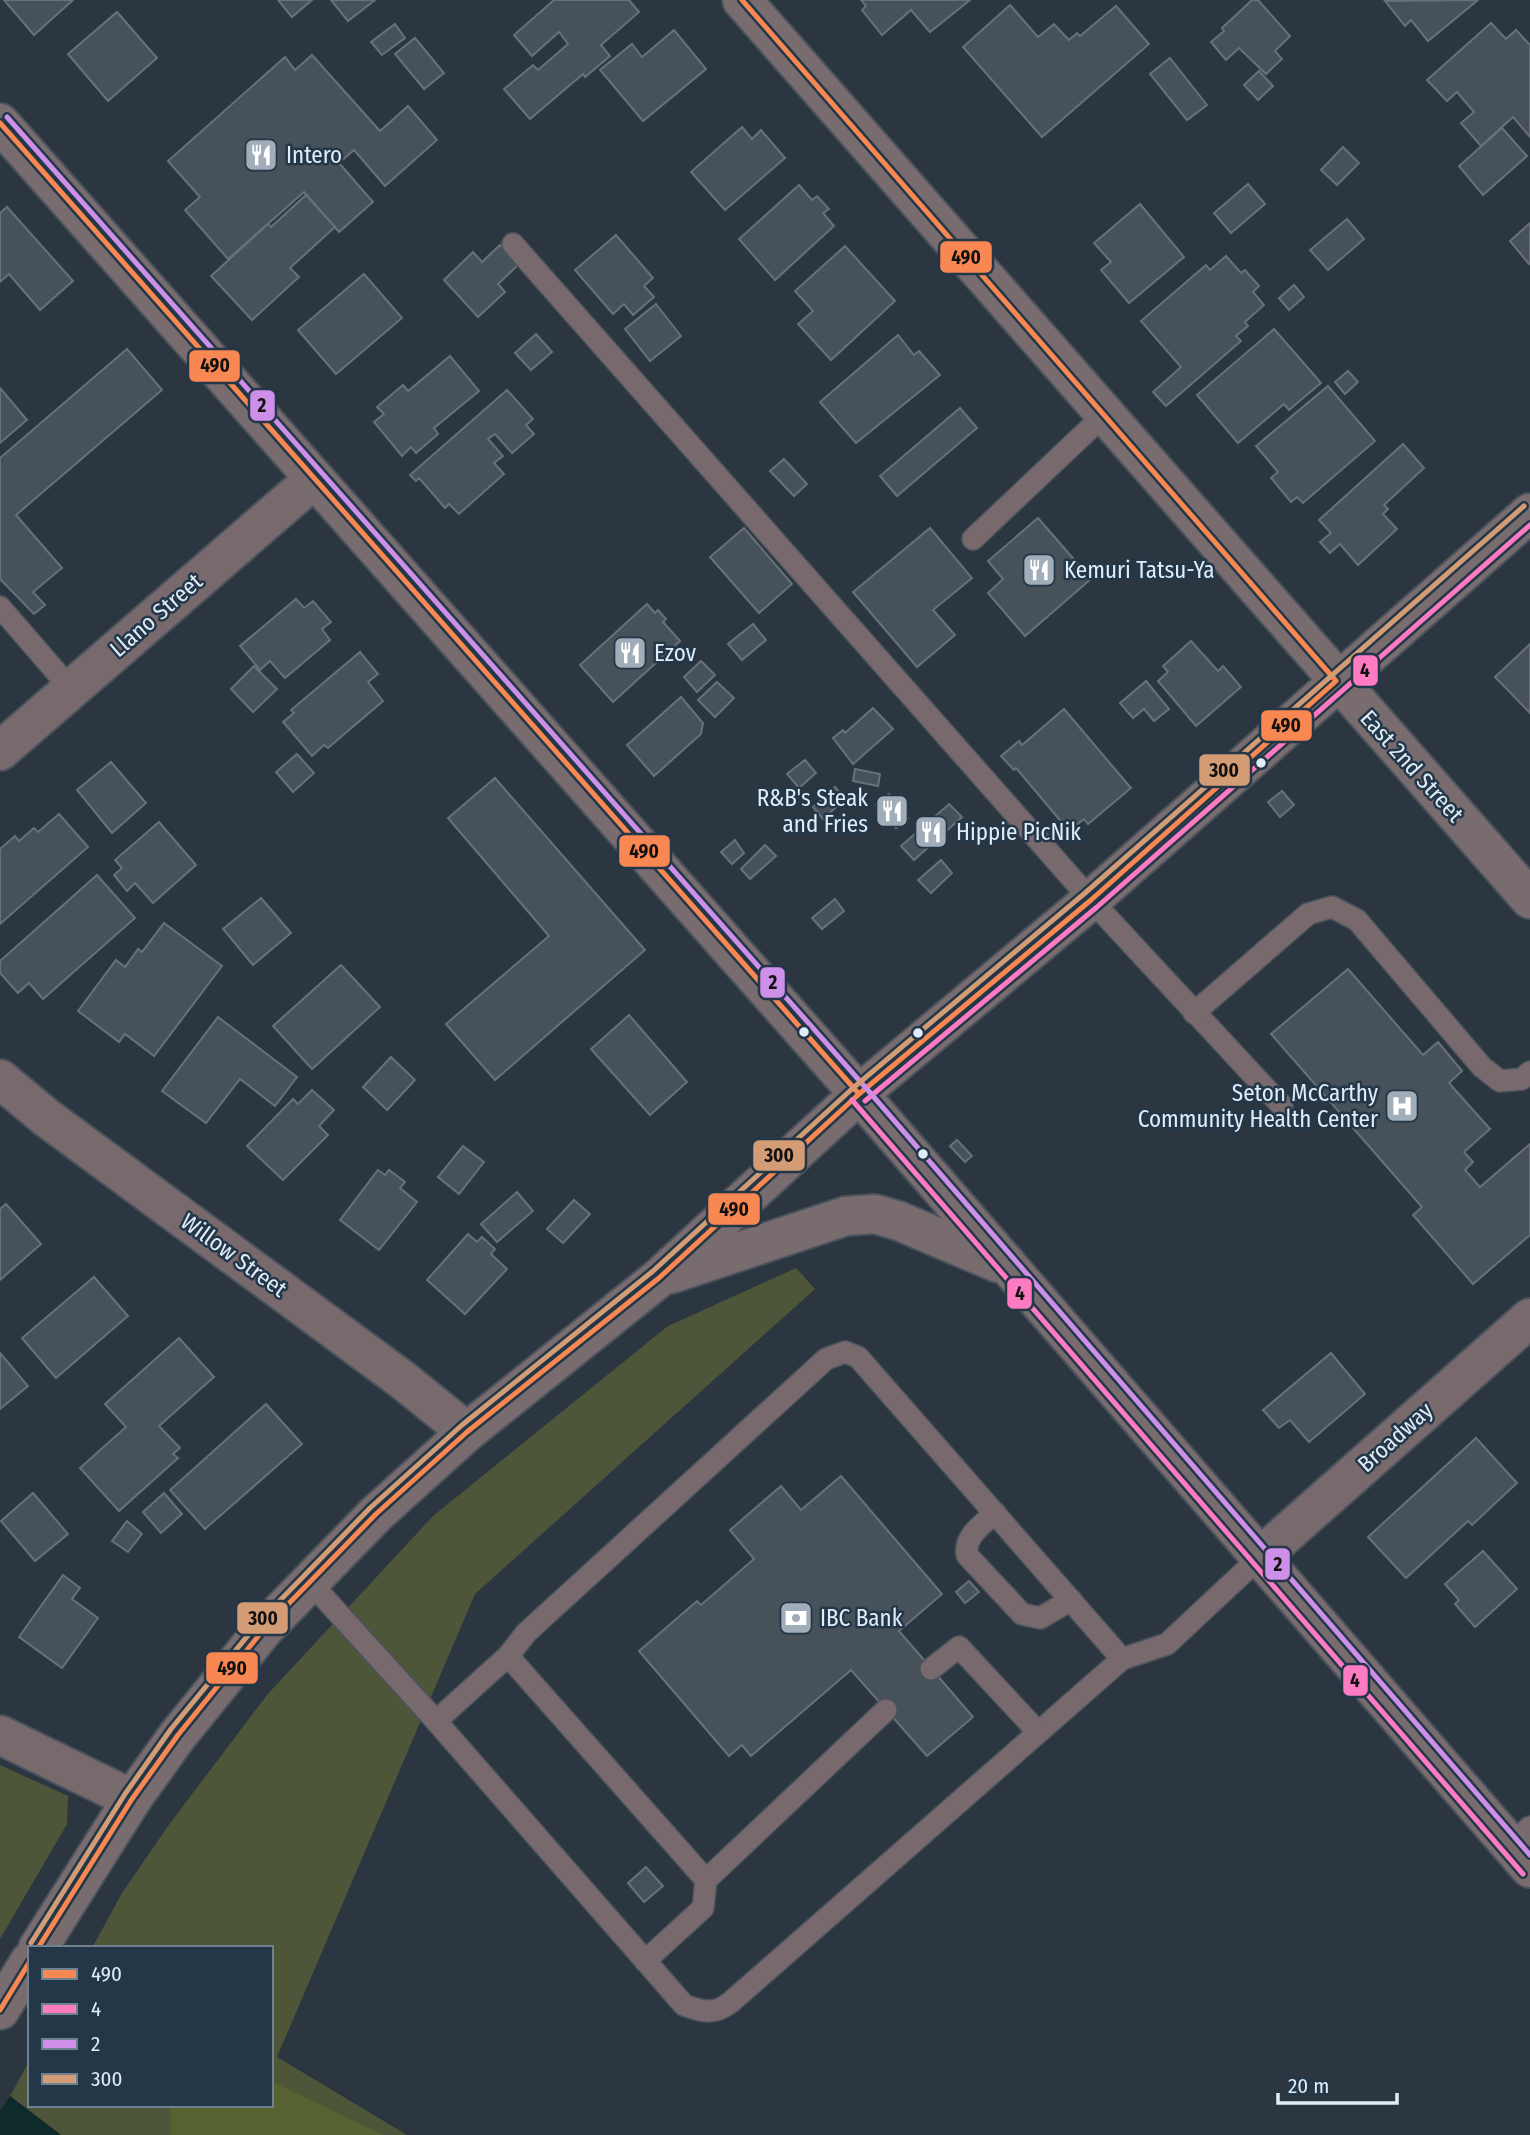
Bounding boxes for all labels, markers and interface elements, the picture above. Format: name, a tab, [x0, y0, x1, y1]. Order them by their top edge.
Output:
restaurant icon: Intero	[242, 136, 280, 174]
place label: Intero	[286, 141, 342, 169]
line badge: 490	[939, 240, 993, 274]
text: 490	[951, 246, 981, 269]
line badge: 490	[188, 349, 241, 383]
text: 490	[200, 354, 230, 377]
line badge: 2	[249, 389, 276, 422]
text: 2	[257, 394, 267, 417]
restaurant icon: Kemuri Tatsu-Ya	[1020, 551, 1058, 589]
place label: Kemuri Tatsu-Ya	[1064, 556, 1214, 584]
street label: Llano Street	[104, 567, 208, 663]
restaurant icon: Ezov	[611, 634, 649, 672]
place label: Ezov	[654, 639, 697, 667]
line badge: 4	[1352, 654, 1379, 687]
text: 4	[1360, 659, 1370, 682]
street label: East 2nd Street	[1354, 704, 1470, 828]
line badge: 490	[1260, 709, 1313, 742]
text: 490	[1271, 714, 1301, 737]
line badge: 300	[1198, 753, 1251, 787]
unlabelled marker	[1254, 756, 1268, 770]
text: 300	[1208, 759, 1239, 782]
place label: R&B's Steak and Fries	[757, 784, 868, 838]
restaurant icon: R&B's Steak and Fries	[873, 792, 911, 830]
restaurant icon: Hippie PicNik	[912, 813, 950, 851]
place label: Hippie PicNik	[956, 818, 1081, 846]
line badge: 490	[618, 834, 671, 868]
text: 490	[629, 840, 659, 863]
line badge: 2	[759, 966, 786, 999]
text: 2	[768, 971, 778, 994]
unlabelled marker	[797, 1025, 811, 1039]
unlabelled marker	[911, 1026, 925, 1040]
place label: Seton McCarthy Community Health Center	[1138, 1079, 1379, 1133]
hospital icon: Seton McCarthy Community Health Center	[1383, 1087, 1421, 1125]
line badge: 300	[752, 1139, 806, 1172]
text: 300	[763, 1144, 794, 1167]
unlabelled marker	[916, 1147, 930, 1161]
line badge: 490	[707, 1192, 761, 1226]
text: 490	[719, 1198, 749, 1221]
street label: Willow Street	[176, 1207, 293, 1303]
line badge: 4	[1006, 1277, 1033, 1310]
text: 4	[1015, 1282, 1025, 1305]
street label: Broadway	[1352, 1396, 1439, 1478]
line badge: 2	[1264, 1547, 1291, 1581]
text: 2	[1273, 1553, 1283, 1576]
bank icon: IBC Bank	[777, 1599, 815, 1637]
line badge: 300	[236, 1601, 289, 1635]
place label: IBC Bank	[820, 1604, 903, 1632]
text: 300	[247, 1607, 278, 1630]
line badge: 490	[205, 1651, 259, 1685]
text: 490	[217, 1657, 247, 1680]
line badge: 4	[1342, 1664, 1369, 1697]
text: 4	[1350, 1669, 1360, 1692]
legend	[28, 1946, 273, 2107]
text: 490	[91, 1961, 122, 1987]
text: 4	[91, 1996, 101, 2022]
text: 2	[91, 2031, 100, 2057]
scale bar	[1278, 2062, 1397, 2106]
text: 300	[91, 2066, 122, 2092]
text: 20 m	[1288, 2073, 1329, 2099]

